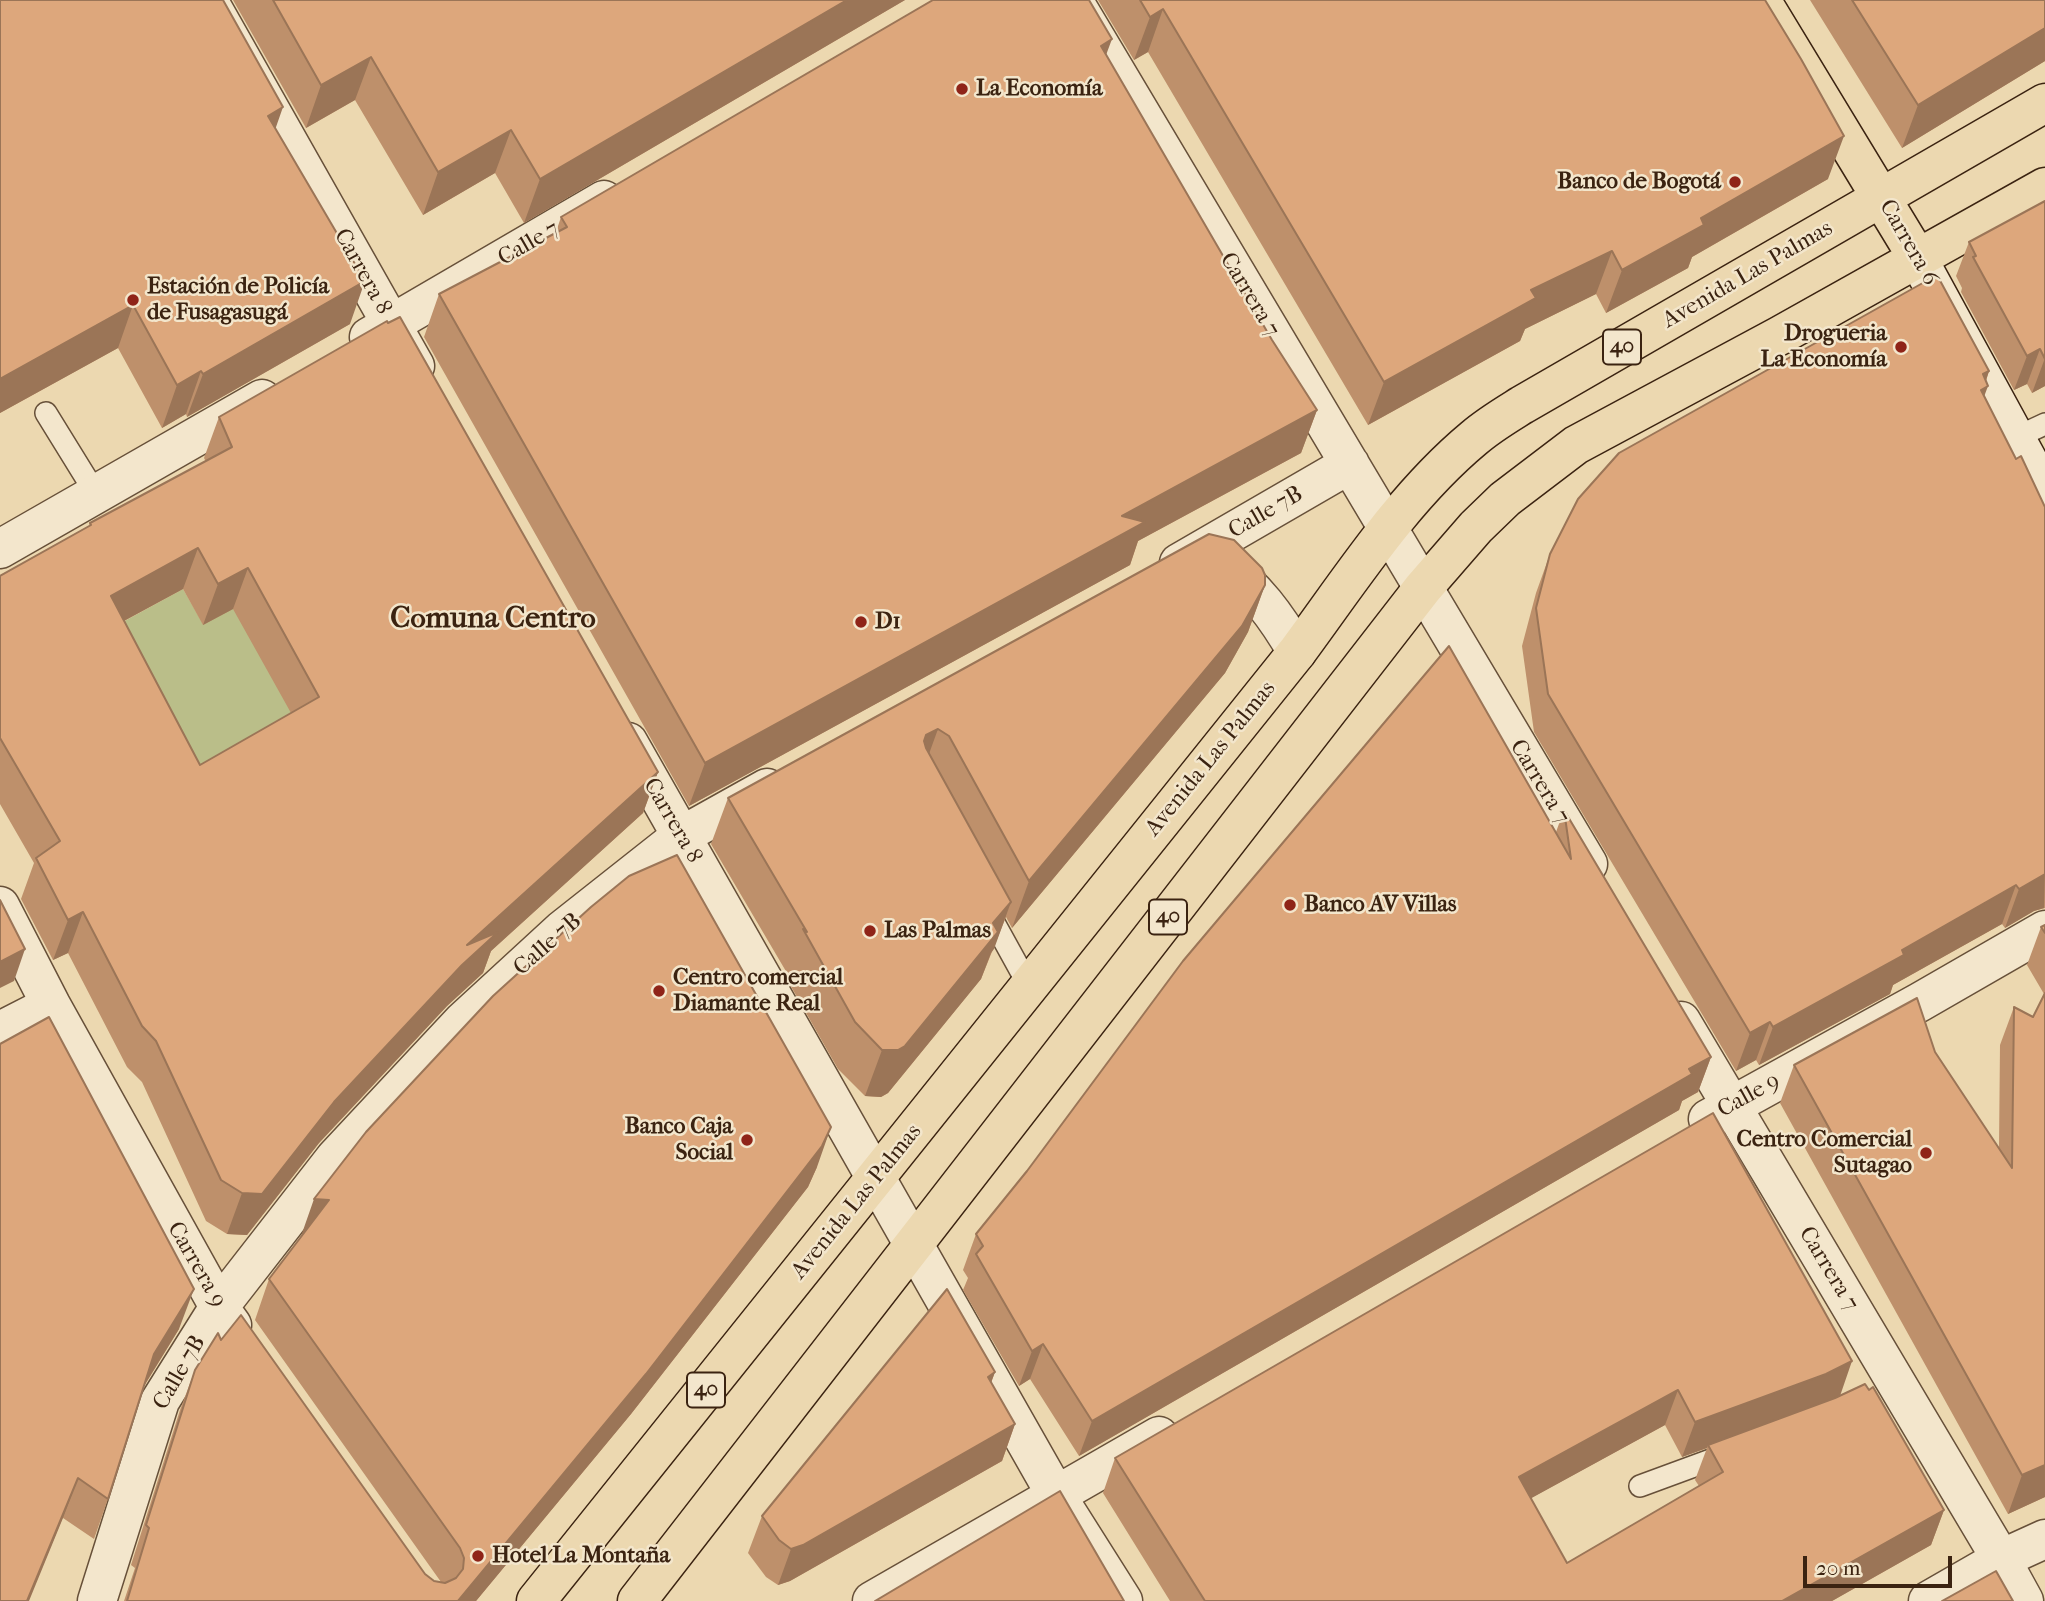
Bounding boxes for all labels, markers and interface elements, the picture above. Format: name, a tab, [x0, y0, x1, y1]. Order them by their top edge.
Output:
place label: La Economía	[976, 75, 1103, 103]
marker: La Economía	[954, 81, 970, 97]
place label: Banco de Bogotá	[1557, 168, 1721, 196]
marker: Banco de Bogotá	[1727, 174, 1743, 190]
street label: Carrera 6	[1872, 195, 1944, 291]
street label: Avenida Las Palmas	[1658, 215, 1838, 335]
street label: Calle 7	[493, 216, 565, 272]
street label: Carrera 8	[327, 224, 397, 320]
street label: Carrera 7	[1213, 248, 1285, 342]
place label: Estación de Policía de Fusagasugá	[147, 273, 329, 327]
marker: Estación de Policía de Fusagasugá	[125, 292, 141, 308]
place label: Drogueria La Economía	[1760, 320, 1887, 374]
road number: 40	[1603, 330, 1641, 364]
marker: Drogueria La Economía	[1893, 339, 1909, 355]
street label: Calle 7B	[1224, 481, 1308, 545]
district label: Comuna Centro	[390, 602, 596, 638]
place label: D1	[875, 608, 901, 636]
marker: D1	[853, 614, 869, 630]
street label: Avenida Las Palmas	[1140, 676, 1282, 842]
street label: Carrera 7	[1503, 735, 1575, 829]
street label: Carrera 8	[637, 773, 707, 869]
place label: Banco AV Villas	[1304, 891, 1457, 919]
marker: Banco AV Villas	[1282, 897, 1298, 913]
road number: 40	[1149, 900, 1187, 934]
street label: Calle 7B	[508, 908, 588, 982]
place label: Las Palmas	[884, 917, 991, 945]
marker: Las Palmas	[862, 923, 878, 939]
place label: Centro comercial Diamante Real	[673, 964, 843, 1018]
marker: Centro comercial Diamante Real	[651, 983, 667, 999]
street label: Calle 9	[1713, 1068, 1785, 1124]
place label: Banco Caja Social	[625, 1113, 733, 1167]
street label: Avenida Las Palmas	[786, 1119, 928, 1285]
place label: Centro Comercial Sutagao	[1736, 1126, 1912, 1180]
marker: Banco Caja Social	[739, 1132, 755, 1148]
marker: Centro Comercial Sutagao	[1918, 1145, 1934, 1161]
street label: Carrera 9	[160, 1217, 232, 1313]
street label: Carrera 7	[1792, 1222, 1864, 1316]
street label: Calle 7B	[148, 1331, 212, 1415]
road number: 40	[687, 1372, 725, 1408]
place label: Hotel La Montaña	[492, 1542, 670, 1570]
scale bar	[1807, 1542, 1956, 1586]
marker: Hotel La Montaña	[470, 1548, 486, 1564]
text: 20 m	[1816, 1556, 1860, 1580]

